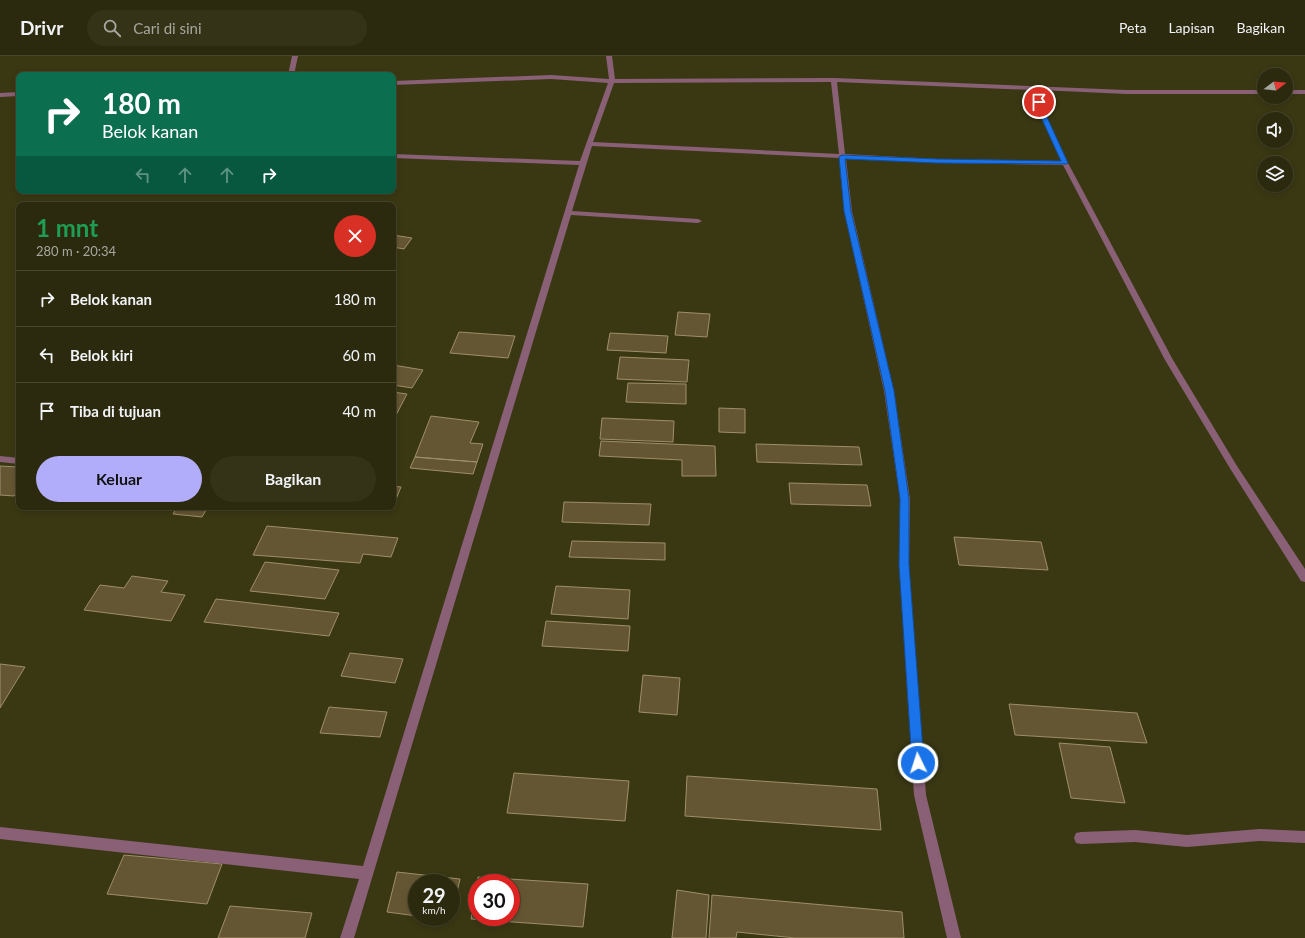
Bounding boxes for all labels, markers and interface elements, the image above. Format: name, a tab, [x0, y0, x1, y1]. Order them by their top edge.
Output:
search box	[87, 10, 367, 46]
text: Drivr	[20, 16, 63, 39]
icon: search	[101, 17, 123, 39]
text: Cari di sini	[133, 19, 202, 37]
text: Peta	[1119, 19, 1146, 36]
text: Lapisan	[1168, 19, 1215, 36]
text: Bagikan	[1237, 19, 1285, 36]
north arrow	[1257, 68, 1293, 104]
map controls	[1257, 68, 1293, 192]
pin	[1022, 85, 1056, 119]
text: 180 m	[102, 86, 181, 120]
icon: right	[36, 88, 88, 140]
icon: arrive	[1028, 91, 1050, 113]
button: sound	[1257, 112, 1293, 148]
text: Belok kanan	[102, 120, 198, 142]
button: layers	[1257, 156, 1293, 192]
icon: left	[132, 164, 154, 186]
icon: ahead	[174, 164, 196, 186]
icon: ahead	[216, 164, 238, 186]
icon: right	[258, 164, 280, 186]
text: 1 mnt	[36, 213, 98, 242]
button: close	[334, 215, 376, 257]
text: 280 m · 20:34	[36, 243, 116, 259]
icon: right	[36, 288, 58, 310]
text: Belok kanan	[70, 290, 152, 308]
text: 180 m	[334, 290, 376, 308]
icon: left	[36, 344, 58, 366]
text: Belok kiri	[70, 346, 133, 364]
text: 60 m	[342, 346, 376, 364]
icon: arrive	[36, 400, 58, 422]
text: Tiba di tujuan	[70, 402, 161, 420]
text: 40 m	[342, 402, 376, 420]
button: Keluar	[36, 456, 202, 502]
button: Bagikan	[210, 456, 376, 502]
position arrow	[897, 742, 939, 784]
speed limit sign: 30	[468, 874, 520, 926]
text: 29	[422, 883, 446, 907]
text: km/h	[422, 904, 446, 916]

